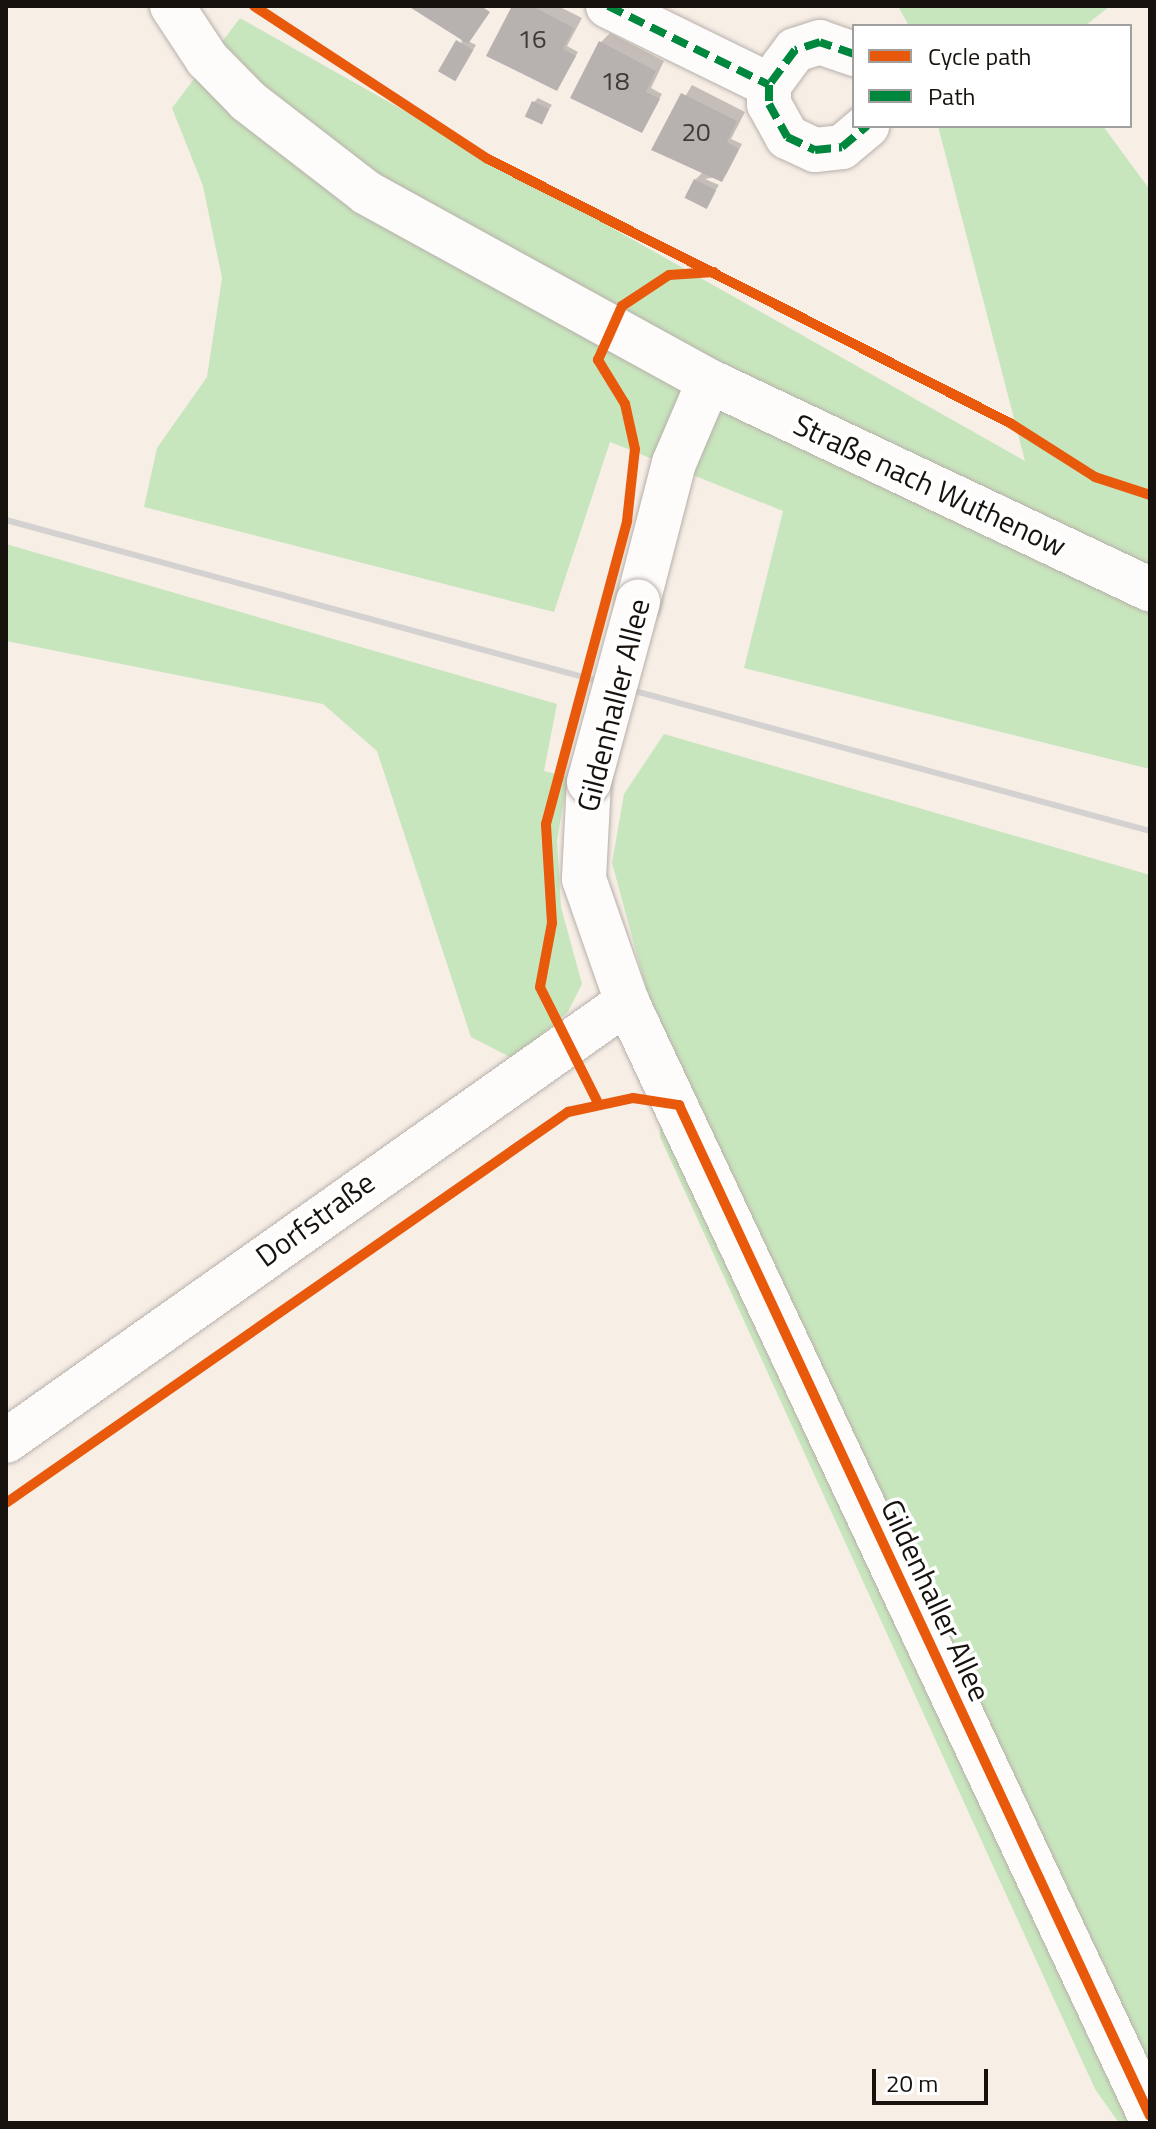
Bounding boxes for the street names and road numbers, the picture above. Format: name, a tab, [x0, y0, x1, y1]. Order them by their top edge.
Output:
street label: Straße nach Wuthenow	[788, 406, 1072, 564]
street label: Gildenhaller Allee	[569, 595, 657, 815]
street label: Dorfstraße	[249, 1164, 381, 1274]
street label: Gildenhaller Allee	[874, 1493, 998, 1707]

